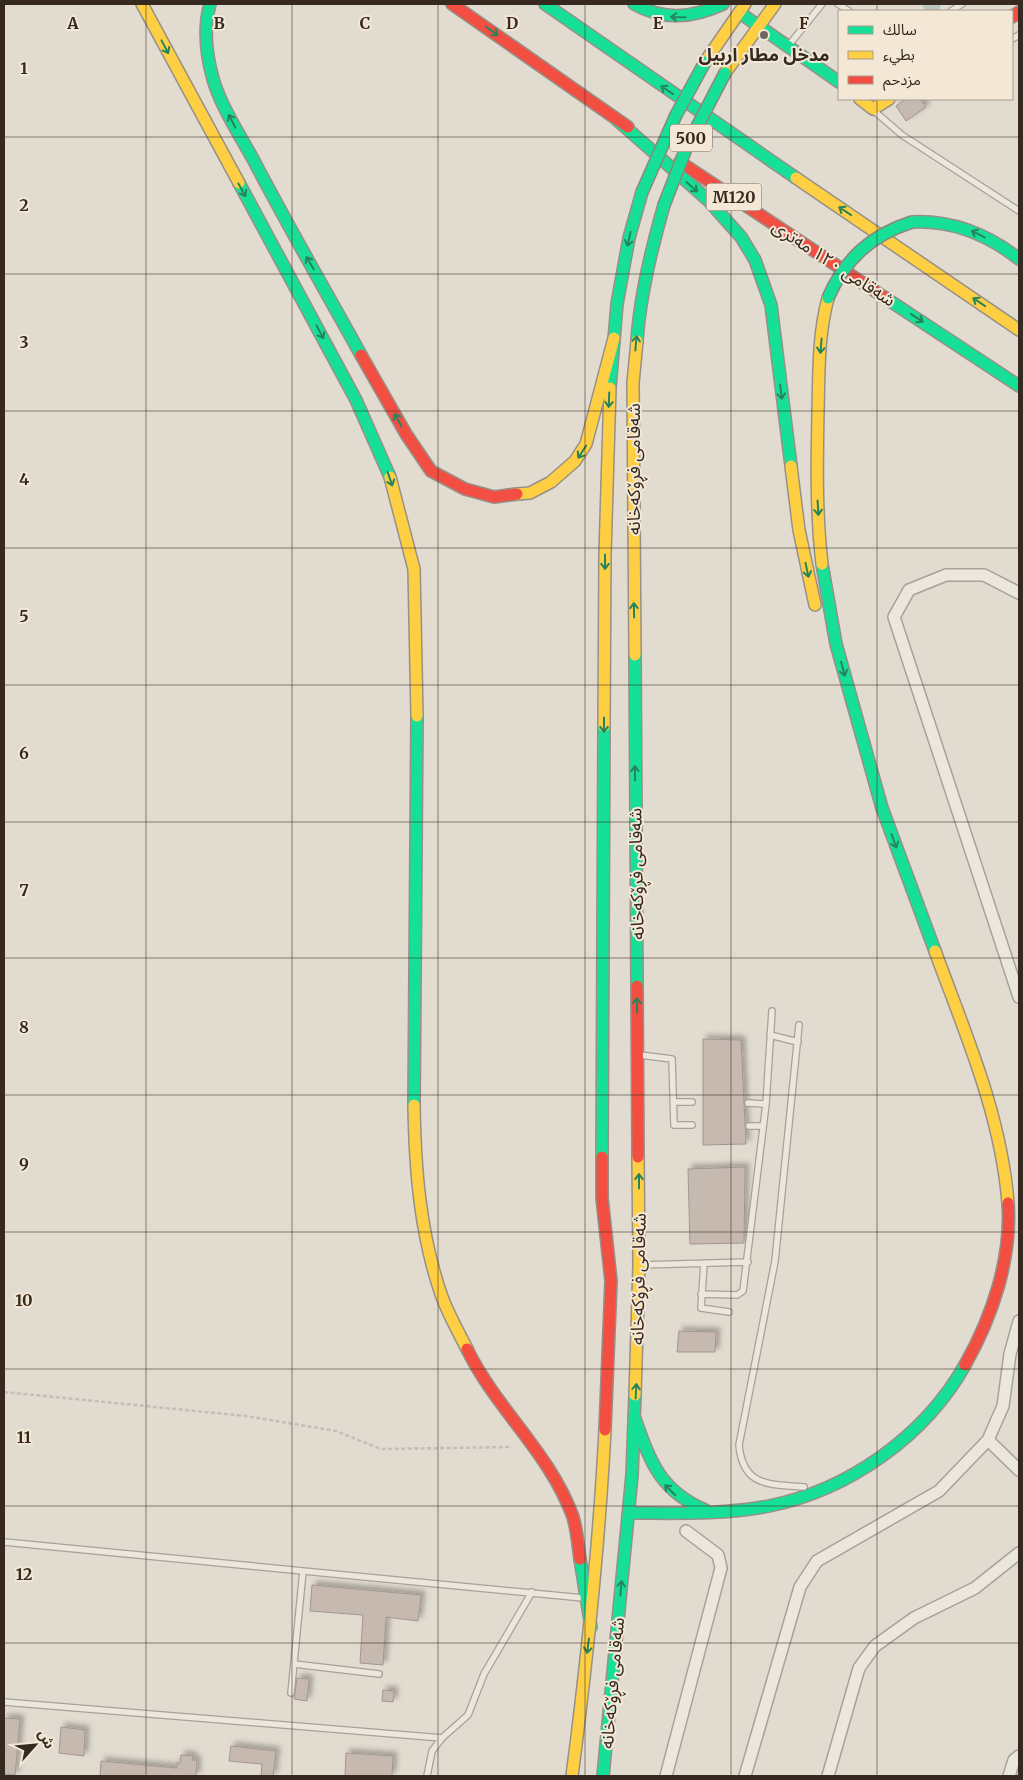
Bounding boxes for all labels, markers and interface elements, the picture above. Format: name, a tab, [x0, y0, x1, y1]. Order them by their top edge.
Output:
legend	[838, 10, 1013, 100]
one-way arrow	[671, 12, 687, 22]
text: A	[66, 13, 79, 33]
text: B	[213, 13, 225, 33]
text: C	[360, 13, 370, 33]
text: D	[506, 13, 518, 33]
text: E	[653, 13, 664, 33]
text: F	[799, 13, 809, 33]
text: سالك	[883, 20, 917, 39]
one-way arrow	[485, 26, 499, 36]
marker: مدخل مطار اربيل	[758, 29, 770, 41]
one-way arrow	[160, 39, 170, 54]
place label: مدخل مطار اربيل	[698, 43, 830, 66]
text: بطيء	[883, 45, 915, 66]
text: 1	[20, 58, 28, 78]
text: مزدحم	[883, 70, 921, 91]
one-way arrow	[660, 84, 674, 95]
one-way arrow	[227, 114, 236, 129]
road number: 500	[670, 125, 712, 152]
one-way arrow	[685, 181, 698, 192]
one-way arrow	[237, 182, 247, 197]
road number: M120	[706, 183, 762, 210]
text: 2	[19, 195, 29, 215]
one-way arrow	[838, 206, 852, 216]
street label: شەقامی ١٢٠ مەتری	[768, 215, 900, 311]
one-way arrow	[971, 229, 986, 238]
one-way arrow	[624, 231, 633, 247]
one-way arrow	[305, 256, 315, 271]
one-way arrow	[972, 297, 986, 307]
one-way arrow	[909, 313, 923, 323]
one-way arrow	[315, 325, 325, 340]
text: 3	[19, 332, 29, 352]
one-way arrow	[632, 335, 641, 351]
one-way arrow	[816, 338, 826, 354]
one-way arrow	[776, 384, 786, 400]
one-way arrow	[605, 392, 614, 408]
street label: شەقامی فڕۆکەخانە	[622, 403, 648, 535]
one-way arrow	[393, 413, 403, 428]
one-way arrow	[576, 444, 586, 458]
text: 4	[19, 469, 29, 489]
one-way arrow	[386, 470, 395, 486]
one-way arrow	[814, 500, 823, 516]
one-way arrow	[600, 554, 610, 570]
one-way arrow	[803, 561, 812, 577]
one-way arrow	[629, 603, 639, 619]
text: 5	[19, 606, 29, 626]
one-way arrow	[838, 660, 848, 676]
one-way arrow	[600, 717, 609, 733]
text: 6	[19, 743, 29, 763]
one-way arrow	[630, 765, 640, 782]
street label: شەقامی فڕۆکەخانە	[623, 808, 653, 940]
one-way arrow	[891, 833, 900, 848]
text: 7	[19, 880, 29, 900]
one-way arrow	[633, 998, 642, 1014]
text: 8	[19, 1017, 29, 1037]
text: 9	[19, 1154, 29, 1174]
one-way arrow	[634, 1173, 644, 1190]
street label: شەقامی فڕۆکەخانە	[625, 1213, 655, 1345]
text: 10	[15, 1290, 33, 1310]
one-way arrow	[631, 1384, 640, 1400]
text: 11	[17, 1427, 32, 1447]
one-way arrow	[664, 1484, 676, 1496]
text: 12	[16, 1564, 32, 1584]
one-way arrow	[616, 1581, 626, 1597]
street label: شەقامی فڕۆکەخانە	[595, 1616, 633, 1750]
one-way arrow	[583, 1638, 593, 1654]
north arrow	[10, 1720, 60, 1770]
text: ش	[34, 1726, 59, 1752]

